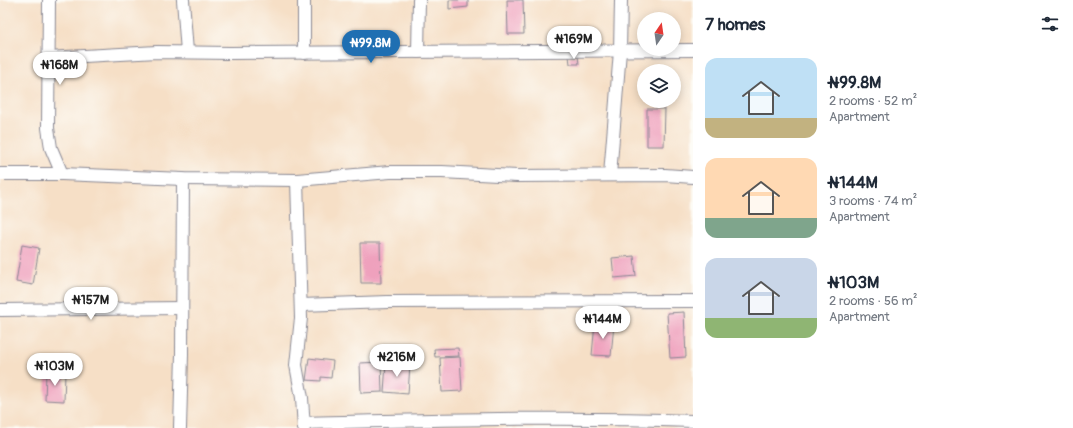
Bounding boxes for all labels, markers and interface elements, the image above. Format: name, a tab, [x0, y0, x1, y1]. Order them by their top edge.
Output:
north arrow	[637, 12, 681, 56]
map controls	[637, 12, 681, 108]
icon: filters	[1039, 13, 1061, 35]
text: 7 homes	[705, 14, 765, 35]
pin: ₦169M	[546, 26, 602, 60]
pin: ₦99.8M	[338, 30, 404, 64]
text: ₦169M	[556, 31, 592, 47]
text: ₦99.8M	[351, 35, 391, 51]
pin: ₦168M	[32, 52, 88, 86]
text: ₦168M	[42, 57, 78, 73]
button: layers	[637, 64, 681, 108]
text: ₦99.8M	[829, 72, 881, 93]
icon: home	[737, 74, 785, 122]
text: 2 rooms · 52 m²	[829, 93, 917, 109]
text: Apartment	[829, 109, 890, 125]
text: ₦144M	[829, 172, 878, 193]
icon: home	[737, 174, 785, 222]
text: 3 rooms · 74 m²	[829, 193, 917, 209]
text: Apartment	[829, 209, 890, 225]
text: ₦103M	[829, 272, 879, 293]
icon: home	[737, 274, 785, 322]
pin: ₦157M	[63, 287, 119, 321]
text: ₦157M	[73, 292, 109, 308]
text: 2 rooms · 56 m²	[829, 293, 917, 309]
pin: ₦144M	[575, 306, 631, 340]
text: Apartment	[829, 309, 890, 325]
text: ₦144M	[584, 311, 622, 327]
pin: ₦216M	[369, 344, 425, 378]
text: ₦216M	[378, 349, 416, 365]
pin: ₦103M	[27, 353, 83, 387]
text: ₦103M	[36, 358, 74, 374]

